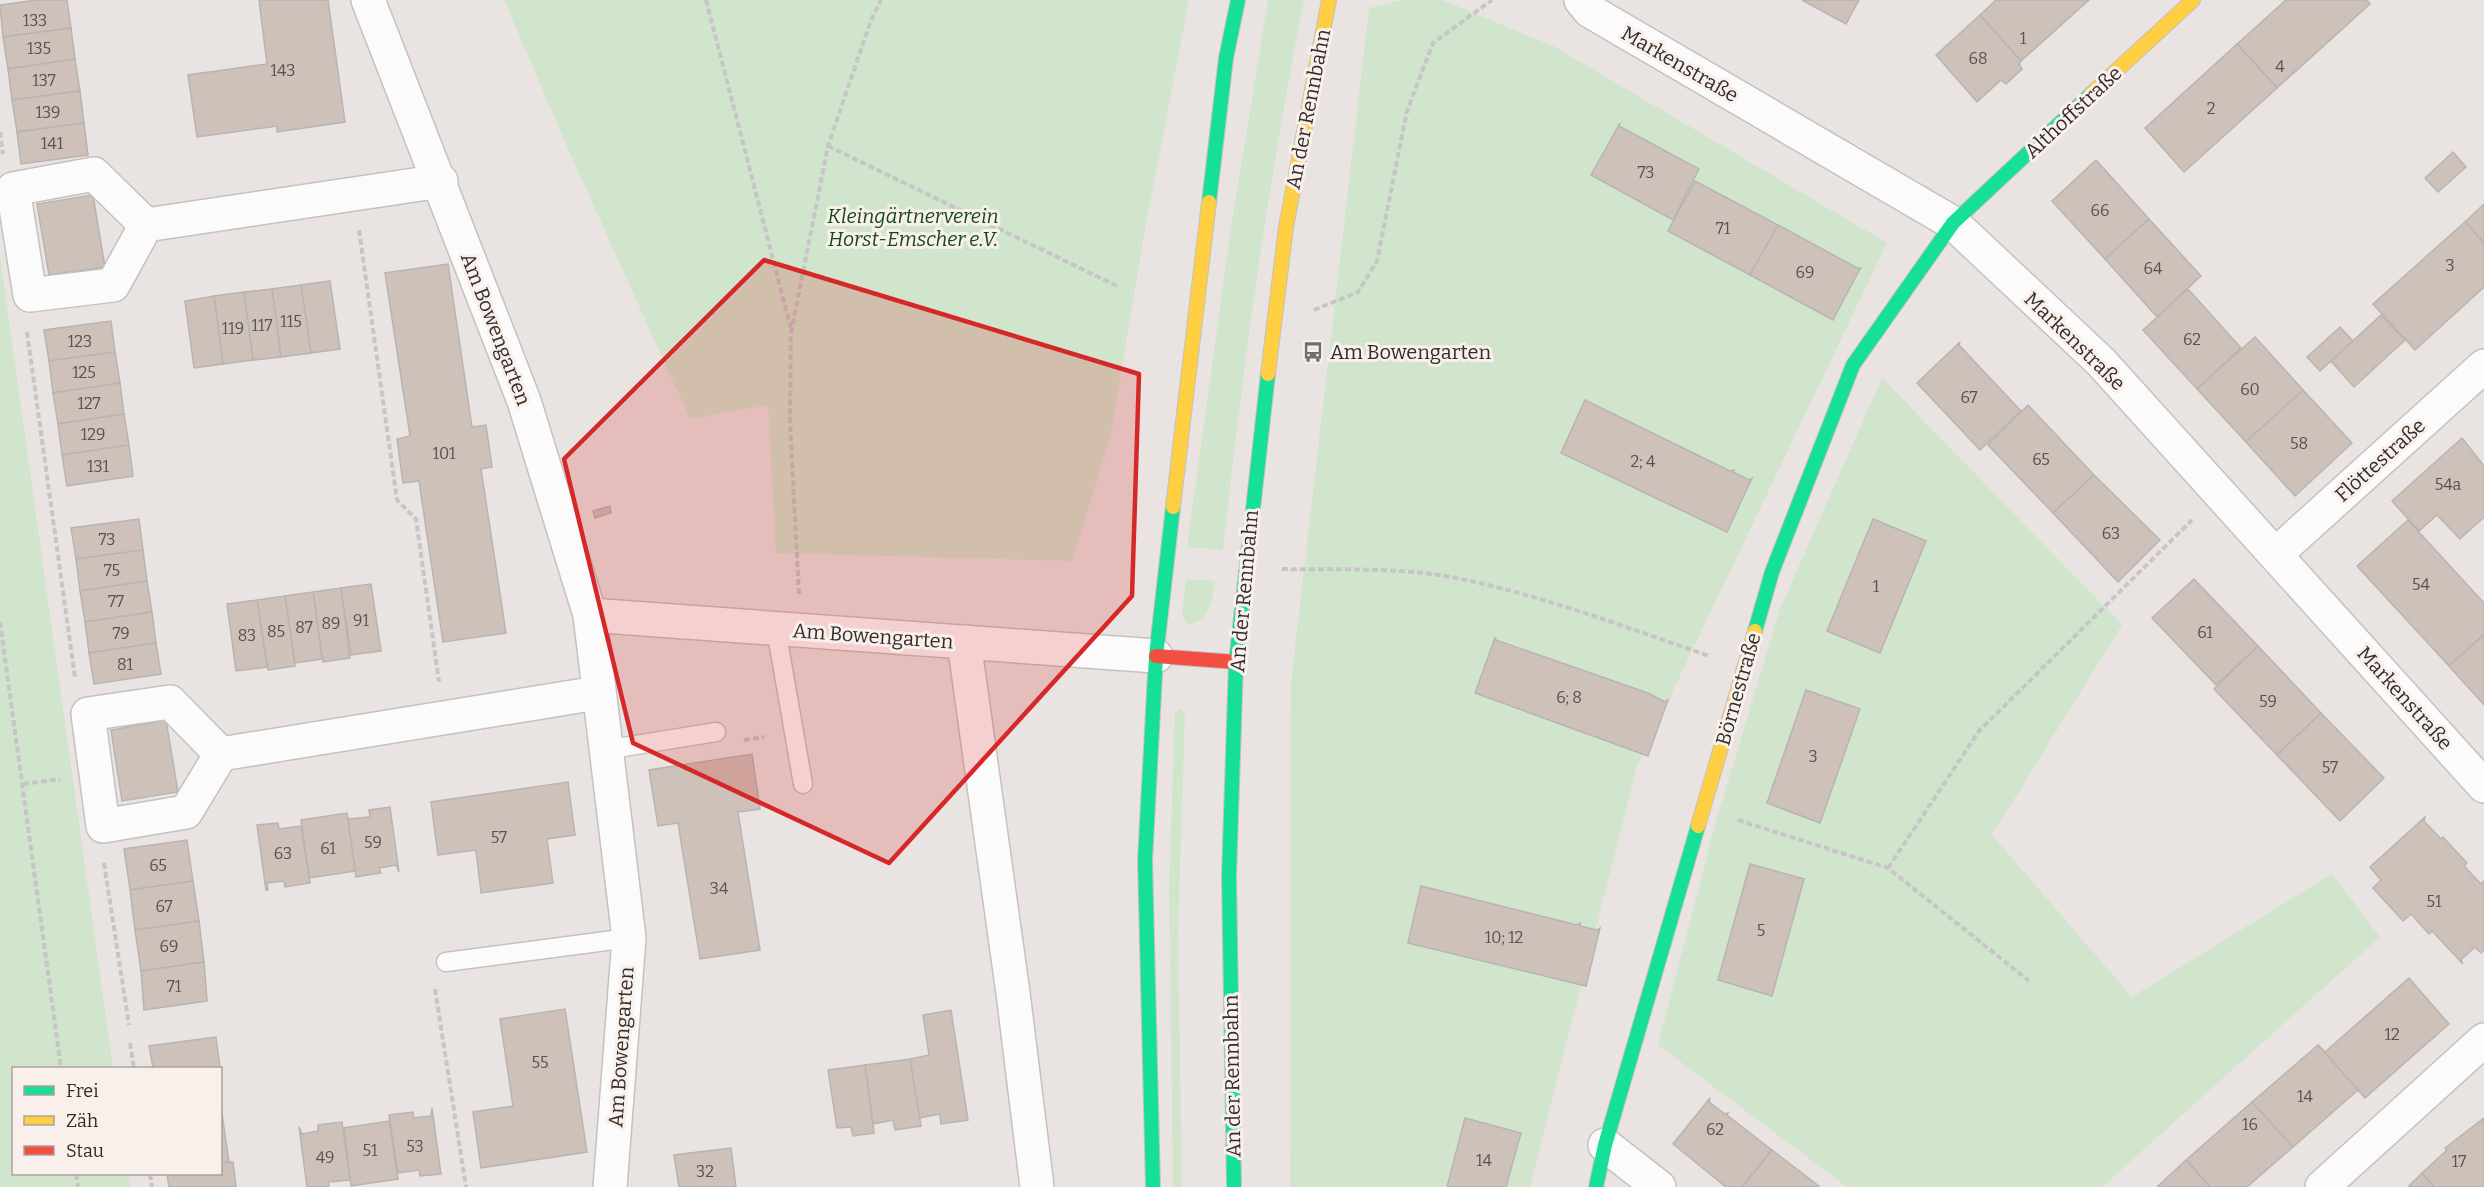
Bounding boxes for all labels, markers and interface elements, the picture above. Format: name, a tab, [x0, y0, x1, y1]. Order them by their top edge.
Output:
house number: 133	[23, 11, 47, 30]
street label: Markenstraße	[1617, 21, 1743, 107]
street label: An der Rennbahn	[1281, 27, 1335, 191]
house number: 1	[2020, 29, 2027, 48]
house number: 135	[27, 39, 51, 58]
house number: 68	[1968, 49, 1988, 68]
house number: 4	[2275, 57, 2285, 76]
house number: 143	[271, 61, 295, 80]
street label: Althoffstraße	[2019, 61, 2127, 163]
house number: 137	[32, 71, 56, 90]
house number: 2	[2207, 99, 2215, 118]
house number: 139	[36, 103, 61, 122]
house number: 141	[41, 134, 64, 153]
house number: 73	[1638, 163, 1654, 182]
house number: 66	[2091, 201, 2109, 220]
park label: Kleingärtnerverein Horst-Emscher e.V.	[827, 204, 999, 251]
house number: 71	[1716, 219, 1731, 238]
street label: Am Bowengarten	[456, 249, 536, 409]
house number: 3	[2445, 256, 2455, 275]
house number: 64	[2144, 259, 2163, 278]
house number: 69	[1796, 263, 1814, 282]
street label: Markenstraße	[2020, 287, 2130, 395]
house number: 115	[280, 312, 302, 331]
house number: 117	[252, 316, 272, 335]
house number: 119	[222, 319, 244, 338]
house number: 62	[2183, 330, 2201, 349]
house number: 123	[68, 332, 92, 351]
bus stop icon: Am Bowengarten	[1301, 340, 1325, 364]
place label: Am Bowengarten	[1330, 340, 1491, 364]
house number: 125	[72, 363, 96, 382]
house number: 60	[2240, 380, 2260, 399]
house number: 67	[1960, 388, 1978, 407]
house number: 127	[77, 394, 101, 413]
street label: Flöttestraße	[2330, 413, 2430, 507]
house number: 129	[81, 425, 105, 444]
house number: 58	[2290, 434, 2308, 453]
house number: 101	[432, 444, 456, 463]
house number: 65	[2032, 450, 2050, 469]
house number: 2; 4	[1631, 452, 1656, 471]
house number: 131	[87, 457, 110, 476]
house number: 54a	[2435, 475, 2462, 494]
street label: An der Rennbahn	[1225, 509, 1263, 673]
house number: 63	[2102, 524, 2120, 543]
house number: 73	[99, 530, 115, 549]
house number: 75	[104, 561, 120, 580]
house number: 54	[2412, 575, 2431, 594]
house number: 1	[1873, 577, 1880, 596]
house number: 77	[108, 592, 124, 611]
house number: 91	[353, 611, 369, 630]
house number: 89	[322, 614, 341, 633]
house number: 87	[295, 618, 313, 637]
street label: Am Bowengarten	[792, 618, 955, 654]
house number: 85	[267, 622, 285, 641]
house number: 61	[2197, 623, 2213, 642]
house number: 79	[112, 624, 130, 643]
house number: 83	[238, 626, 256, 645]
street label: Börnestraße	[1710, 630, 1766, 748]
street label: Markenstraße	[2352, 641, 2458, 755]
house number: 81	[117, 655, 134, 674]
house number: 6; 8	[1556, 688, 1582, 707]
house number: 59	[2259, 692, 2277, 711]
house number: 3	[1808, 747, 1818, 766]
house number: 57	[2322, 758, 2338, 777]
house number: 57	[491, 828, 507, 847]
house number: 59	[364, 833, 382, 852]
house number: 61	[320, 839, 336, 858]
house number: 63	[274, 844, 292, 863]
house number: 65	[149, 856, 167, 875]
house number: 34	[710, 879, 729, 898]
house number: 51	[2427, 892, 2442, 911]
house number: 67	[155, 897, 173, 916]
house number: 5	[1757, 921, 1765, 940]
house number: 10; 12	[1485, 928, 1523, 947]
house number: 69	[160, 937, 178, 956]
street label: Am Bowengarten	[603, 965, 639, 1128]
house number: 71	[167, 977, 182, 996]
street label: An der Rennbahn	[1219, 994, 1245, 1158]
house number: 12	[2384, 1025, 2400, 1044]
house number: 55	[531, 1053, 549, 1072]
legend	[12, 1067, 222, 1175]
text: Frei	[66, 1080, 99, 1102]
house number: 14	[2297, 1087, 2314, 1106]
text: Zäh	[66, 1110, 98, 1132]
house number: 16	[2242, 1115, 2258, 1134]
house number: 62	[1706, 1120, 1724, 1139]
house number: 53	[406, 1137, 424, 1156]
text: Stau	[66, 1140, 104, 1162]
house number: 51	[363, 1141, 378, 1160]
house number: 49	[316, 1148, 334, 1167]
house number: 14	[1476, 1151, 1493, 1170]
house number: 17	[2452, 1152, 2466, 1171]
house number: 32	[696, 1162, 714, 1181]

